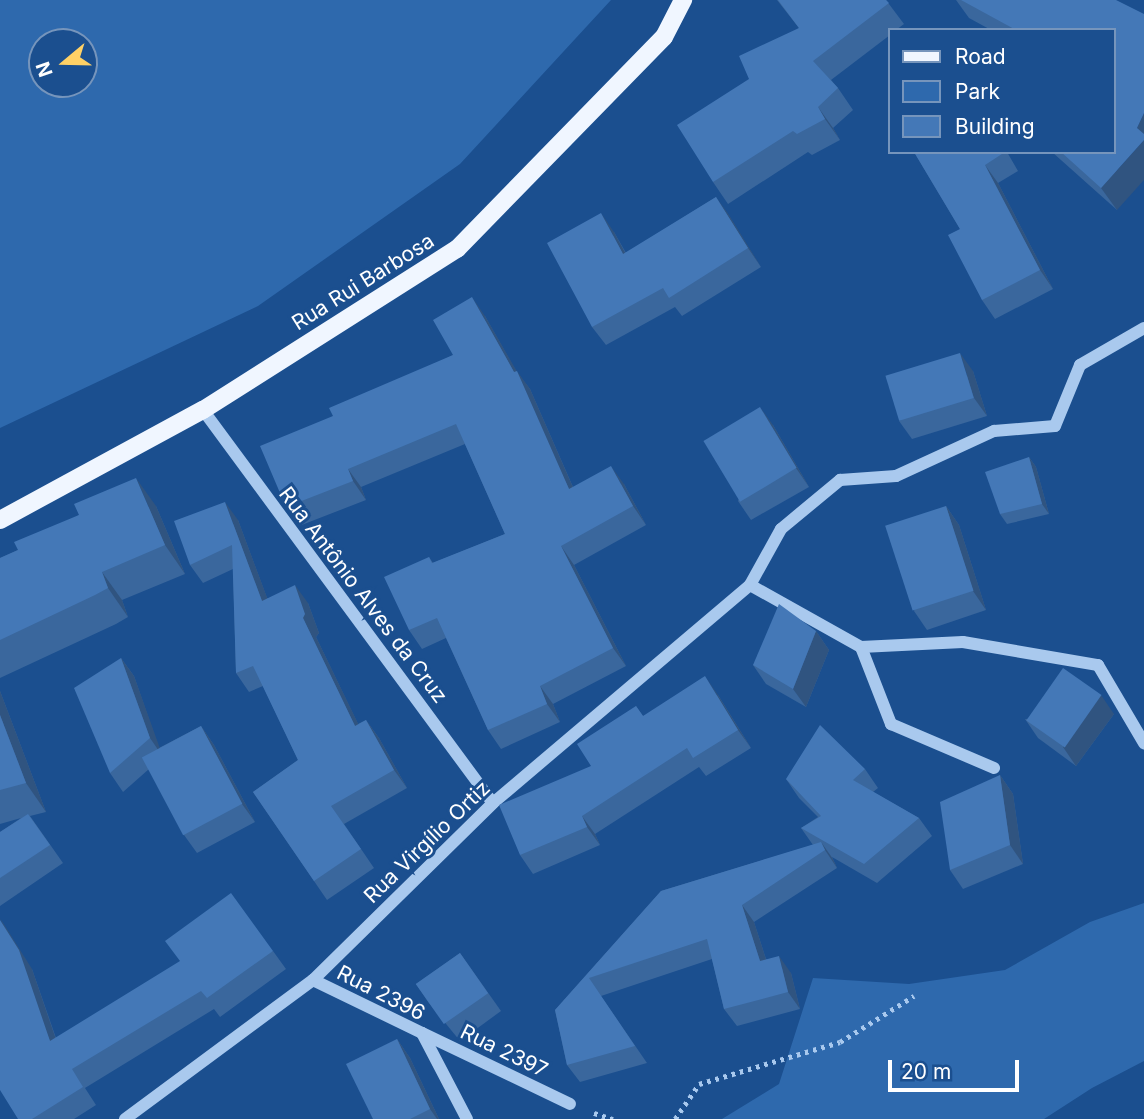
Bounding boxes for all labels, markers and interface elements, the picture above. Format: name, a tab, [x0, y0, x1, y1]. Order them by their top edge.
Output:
north arrow	[28, 28, 98, 98]
legend	[888, 28, 1116, 154]
text: Road	[955, 44, 1006, 69]
text: N	[31, 59, 58, 80]
text: Park	[955, 79, 1000, 104]
text: Building	[955, 114, 1035, 139]
street label: Rua Rui Barbosa	[287, 228, 439, 336]
street label: Rua Antônio Alves da Cruz	[274, 482, 452, 708]
street label: Rua Virgílio Ortiz	[359, 776, 495, 908]
street label: Rua 2396	[333, 960, 429, 1026]
street label: Rua 2397	[456, 1019, 552, 1083]
scale bar	[892, 1046, 1023, 1090]
text: 20 m	[901, 1059, 951, 1084]

